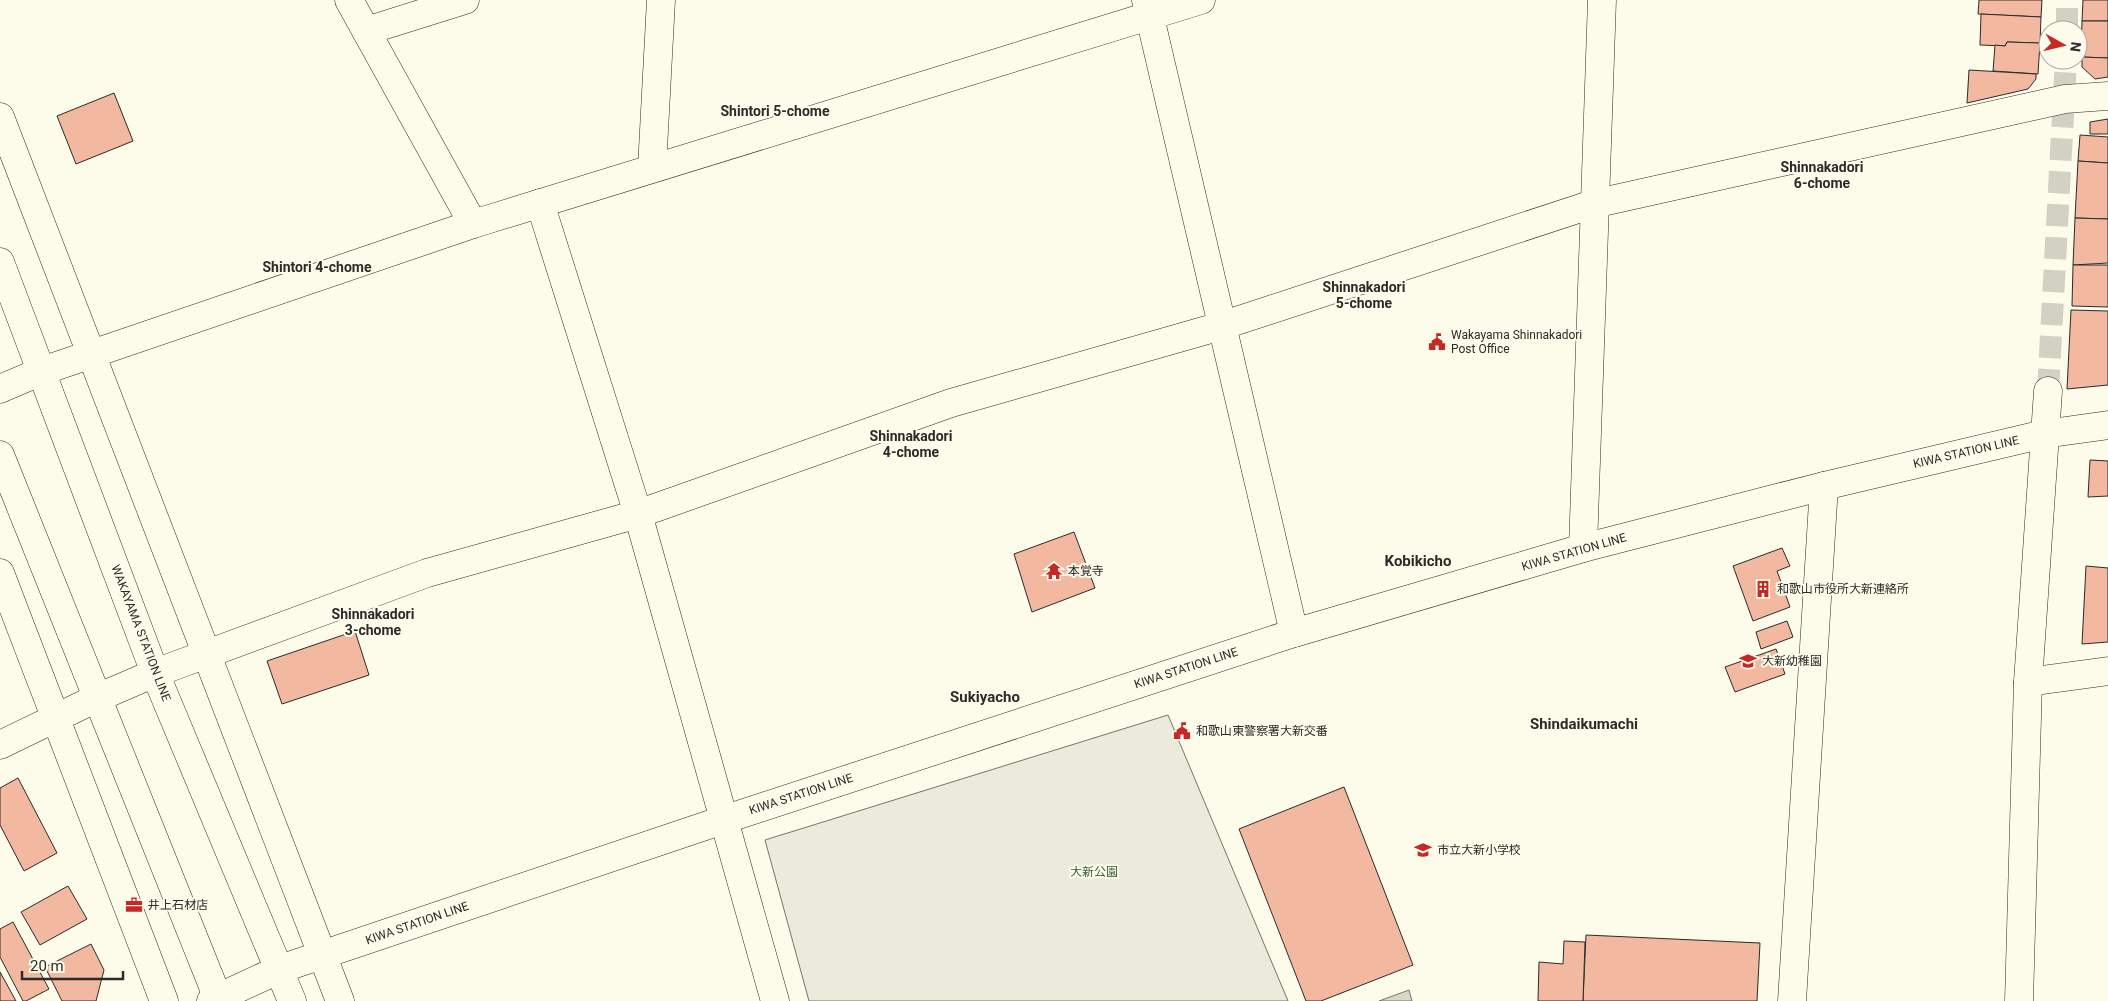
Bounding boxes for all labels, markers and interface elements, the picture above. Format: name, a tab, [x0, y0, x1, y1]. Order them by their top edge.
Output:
north arrow	[2038, 20, 2088, 70]
text: N	[2067, 41, 2084, 53]
district label: Shintori 5-chome	[720, 103, 830, 119]
district label: Shinnakadori 6-chome	[1781, 159, 1863, 191]
district label: Shintori 4-chome	[262, 259, 372, 275]
district label: Shinnakadori 5-chome	[1323, 279, 1405, 311]
place label: Wakayama Shinnakadori Post Office	[1451, 328, 1582, 356]
public building icon: Wakayama Shinnakadori Post Office	[1427, 332, 1447, 352]
district label: Shinnakadori 4-chome	[870, 428, 952, 460]
street label: KIWA STATION LINE	[1912, 433, 2020, 471]
street label: KIWA STATION LINE	[1520, 530, 1628, 574]
district label: Kobikicho	[1385, 552, 1451, 570]
temple icon: 本覚寺	[1044, 561, 1064, 581]
street label: WAKAYAMA STATION LINE	[108, 563, 174, 703]
place label: 本覚寺	[1068, 564, 1104, 578]
building icon: 和歌山市役所大新連絡所	[1753, 579, 1773, 599]
place label: 和歌山市役所大新連絡所	[1777, 582, 1909, 596]
district label: Shinnakadori 3-chome	[332, 606, 414, 638]
street label: KIWA STATION LINE	[1132, 645, 1240, 691]
school or university icon: 大新幼稚園	[1738, 651, 1758, 671]
place label: 大新幼稚園	[1762, 654, 1822, 668]
district label: Sukiyacho	[950, 688, 1020, 706]
district label: Shindaikumachi	[1530, 715, 1638, 733]
public building icon: 和歌山東警察署大新交番	[1172, 721, 1192, 741]
place label: 和歌山東警察署大新交番	[1196, 724, 1328, 738]
street label: KIWA STATION LINE	[747, 771, 855, 817]
school or university icon: 市立大新小学校	[1413, 840, 1433, 860]
place label: 市立大新小学校	[1437, 843, 1521, 857]
park label: 大新公園	[1070, 865, 1118, 879]
office icon: 井上石材店	[124, 895, 144, 915]
place label: 井上石材店	[148, 898, 208, 912]
street label: KIWA STATION LINE	[364, 899, 471, 947]
scale bar	[22, 948, 124, 980]
text: 20 m	[30, 957, 64, 975]

